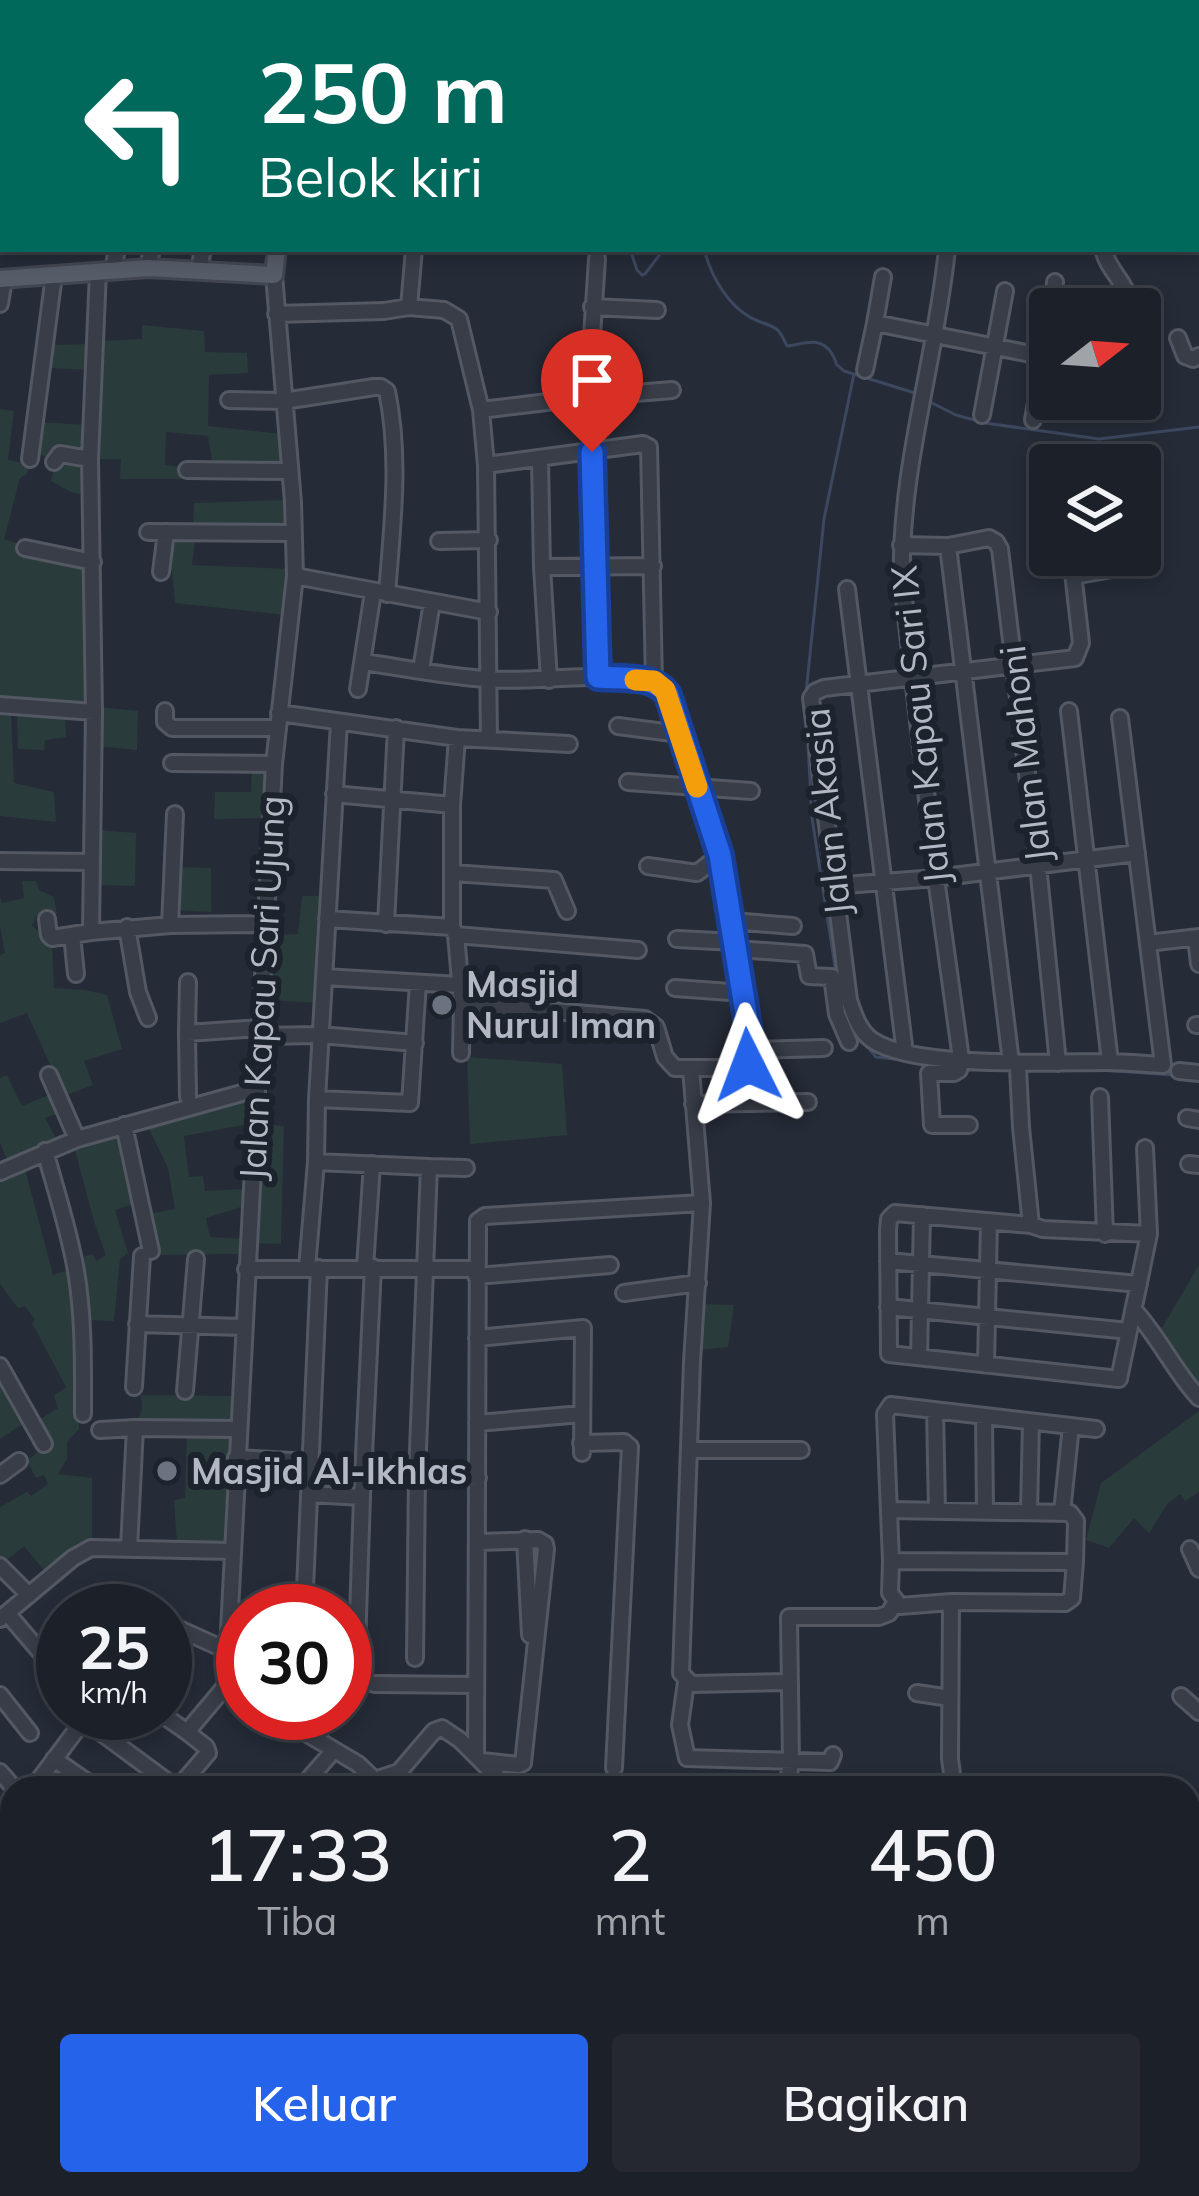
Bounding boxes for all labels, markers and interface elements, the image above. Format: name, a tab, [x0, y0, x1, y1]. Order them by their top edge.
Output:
text: 250 m	[258, 39, 508, 144]
icon: left	[60, 48, 216, 204]
text: Belok kiri	[258, 143, 483, 211]
north arrow	[1029, 288, 1161, 420]
map controls	[1029, 288, 1161, 576]
pin	[541, 329, 643, 452]
icon: arrive	[559, 347, 625, 413]
button: layers	[1029, 444, 1161, 576]
street label: Jalan Kapau Sari IX	[880, 563, 959, 886]
street label: Jalan Mahoni	[989, 643, 1060, 865]
street label: Jalan Akasia	[793, 706, 860, 918]
street label: Jalan Kapau Sari Ujung	[229, 794, 294, 1182]
place label: Masjid Nurul Iman	[466, 961, 656, 1047]
marker: Masjid Nurul Iman	[429, 992, 455, 1018]
position arrow	[685, 1002, 811, 1128]
place label: Masjid Al-Ikhlas	[191, 1448, 467, 1493]
marker: Masjid Al-Ikhlas	[154, 1458, 180, 1484]
speed limit sign: 30	[216, 1584, 372, 1740]
text: 25	[78, 1609, 150, 1684]
text: km/h	[80, 1673, 148, 1711]
text: 17:33	[202, 1809, 392, 1899]
text: 2	[609, 1809, 652, 1899]
text: 450	[868, 1809, 998, 1899]
text: Tiba	[258, 1896, 337, 1945]
text: mnt	[595, 1896, 666, 1945]
text: m	[916, 1896, 950, 1945]
button: Keluar	[60, 2034, 588, 2172]
button: Bagikan	[612, 2034, 1140, 2172]

